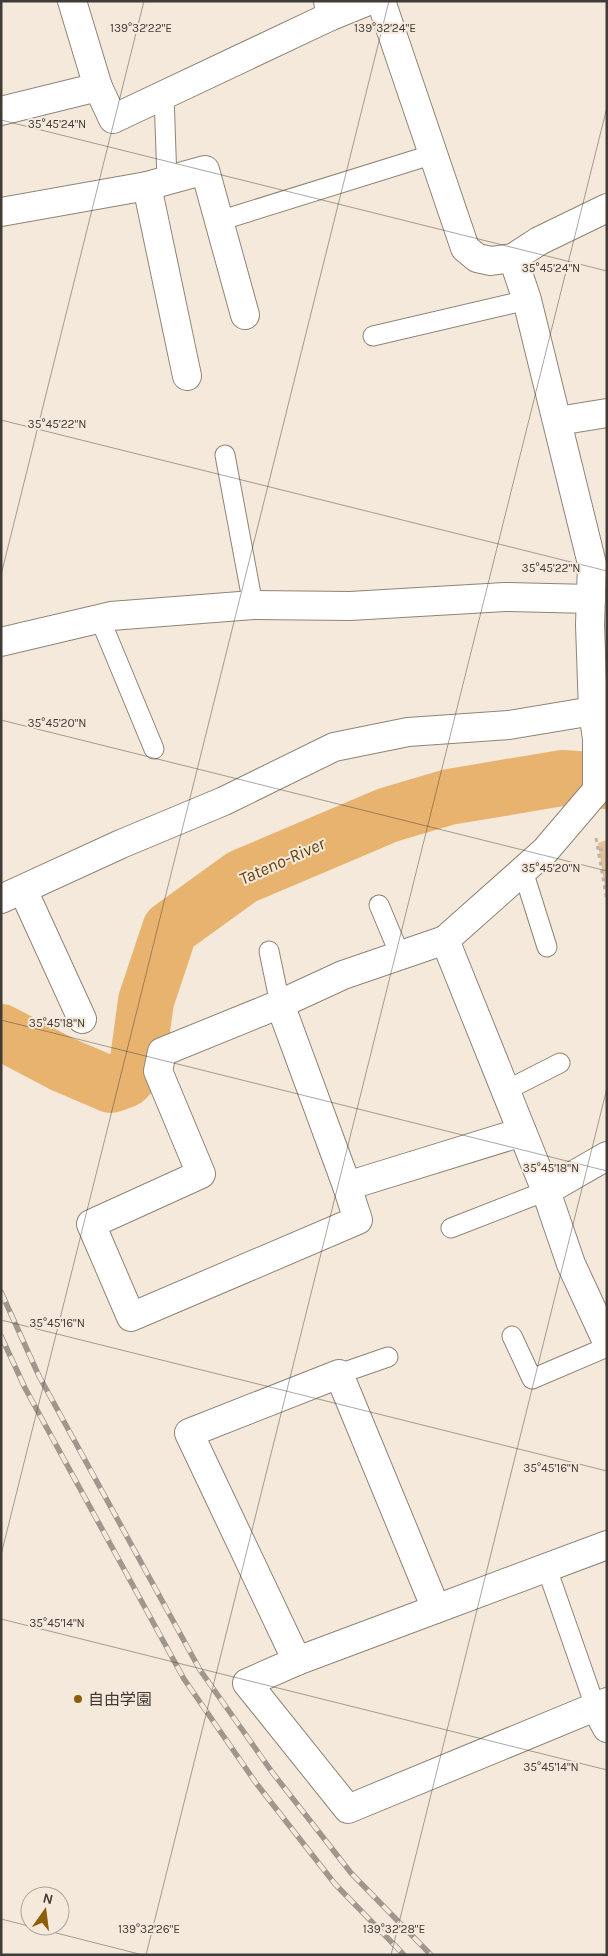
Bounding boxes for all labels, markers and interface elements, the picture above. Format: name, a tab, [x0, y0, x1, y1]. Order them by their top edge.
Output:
text: 139°32'22"E	[110, 21, 172, 35]
text: 139°32'24"E	[354, 21, 416, 35]
text: 35°45'24"N	[28, 117, 86, 131]
text: 35°45'24"N	[522, 261, 580, 275]
text: 35°45'22"N	[28, 417, 86, 431]
text: 35°45'22"N	[522, 561, 580, 575]
text: 35°45'20"N	[28, 716, 87, 730]
water label: Tateno-River	[236, 832, 329, 890]
text: 35°45'20"N	[522, 861, 581, 875]
text: 35°45'18"N	[29, 1016, 85, 1030]
text: 35°45'18"N	[523, 1161, 579, 1175]
text: 35°45'16"N	[29, 1316, 85, 1330]
text: 35°45'16"N	[523, 1461, 579, 1475]
text: 35°45'14"N	[29, 1616, 85, 1630]
place label: 自由学園	[88, 1690, 152, 1709]
marker: 自由学園	[72, 1693, 84, 1705]
text: 35°45'14"N	[523, 1760, 579, 1774]
north arrow	[20, 1886, 70, 1936]
text: N	[41, 1889, 55, 1908]
text: 139°32'26"E	[118, 1922, 180, 1936]
text: 139°32'28"E	[363, 1922, 425, 1936]

